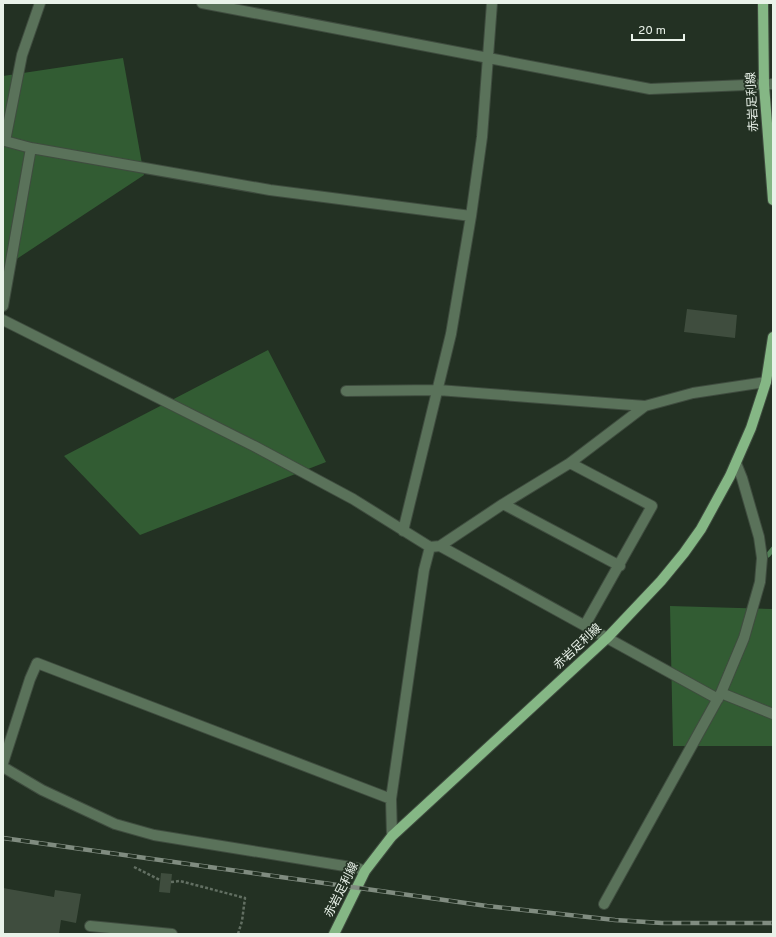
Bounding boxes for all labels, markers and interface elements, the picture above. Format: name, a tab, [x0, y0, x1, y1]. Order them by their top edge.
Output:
scale bar	[632, 16, 684, 42]
text: 20 m	[638, 23, 666, 39]
street label: 赤岩足利線	[743, 72, 763, 132]
street label: 赤岩足利線	[551, 621, 605, 673]
street label: 赤岩足利線	[321, 860, 363, 920]

